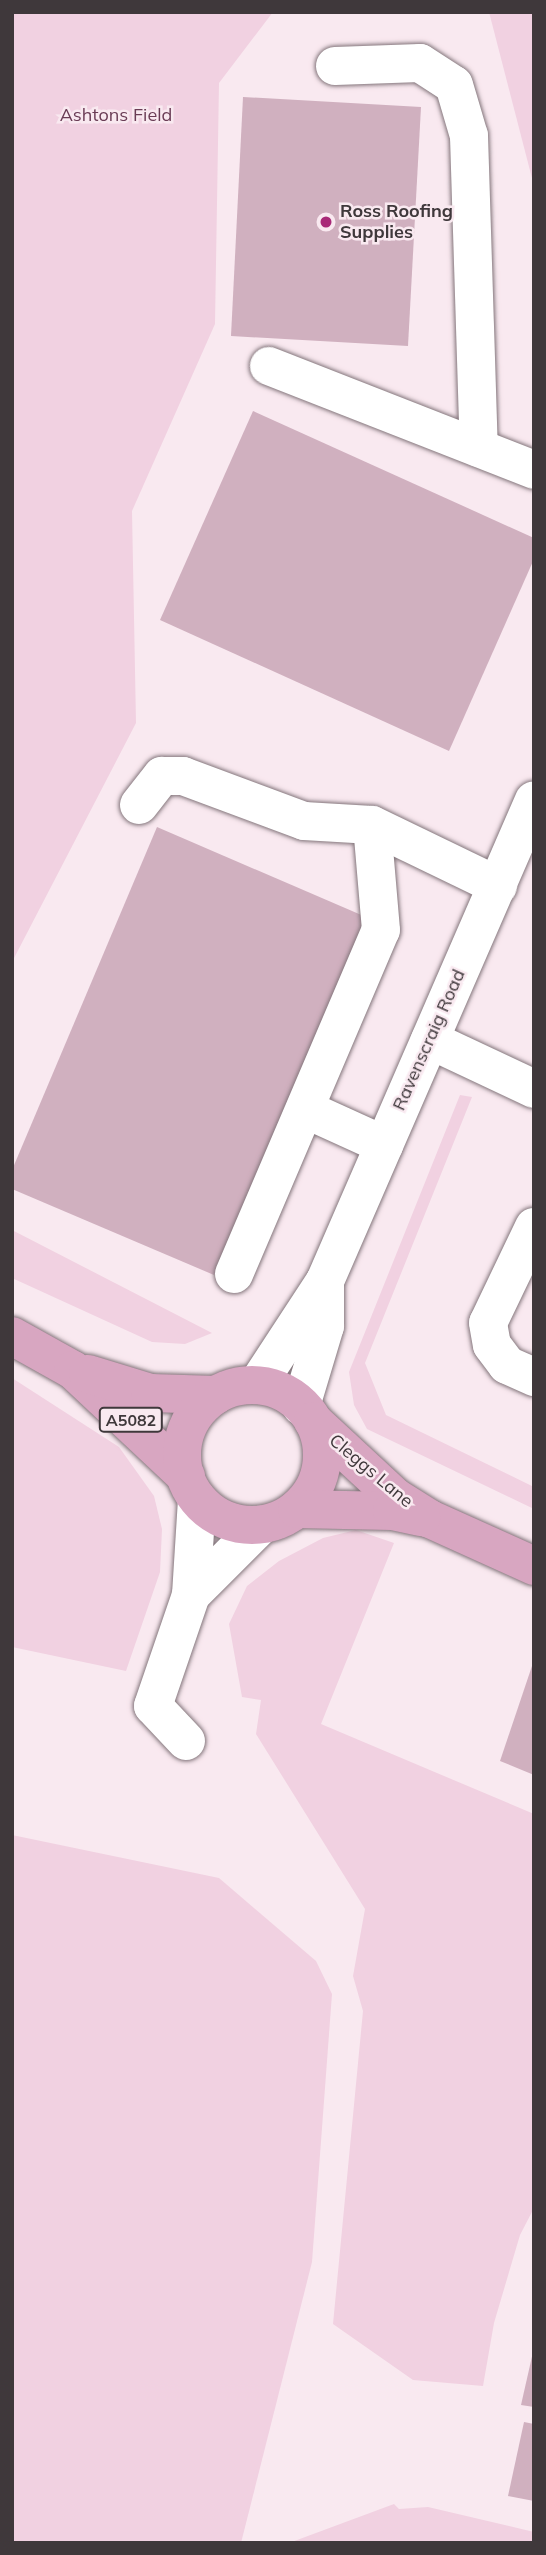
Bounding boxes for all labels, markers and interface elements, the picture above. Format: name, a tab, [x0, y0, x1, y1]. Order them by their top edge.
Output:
park label: Ashtons Field	[60, 104, 172, 126]
place label: Ross Roofing Supplies	[340, 201, 453, 244]
marker: Ross Roofing Supplies	[318, 214, 334, 230]
street label: Ravenscraig Road	[388, 966, 470, 1114]
road number: A5082	[98, 1408, 164, 1432]
street label: Cleggs Lane	[325, 1430, 417, 1512]

